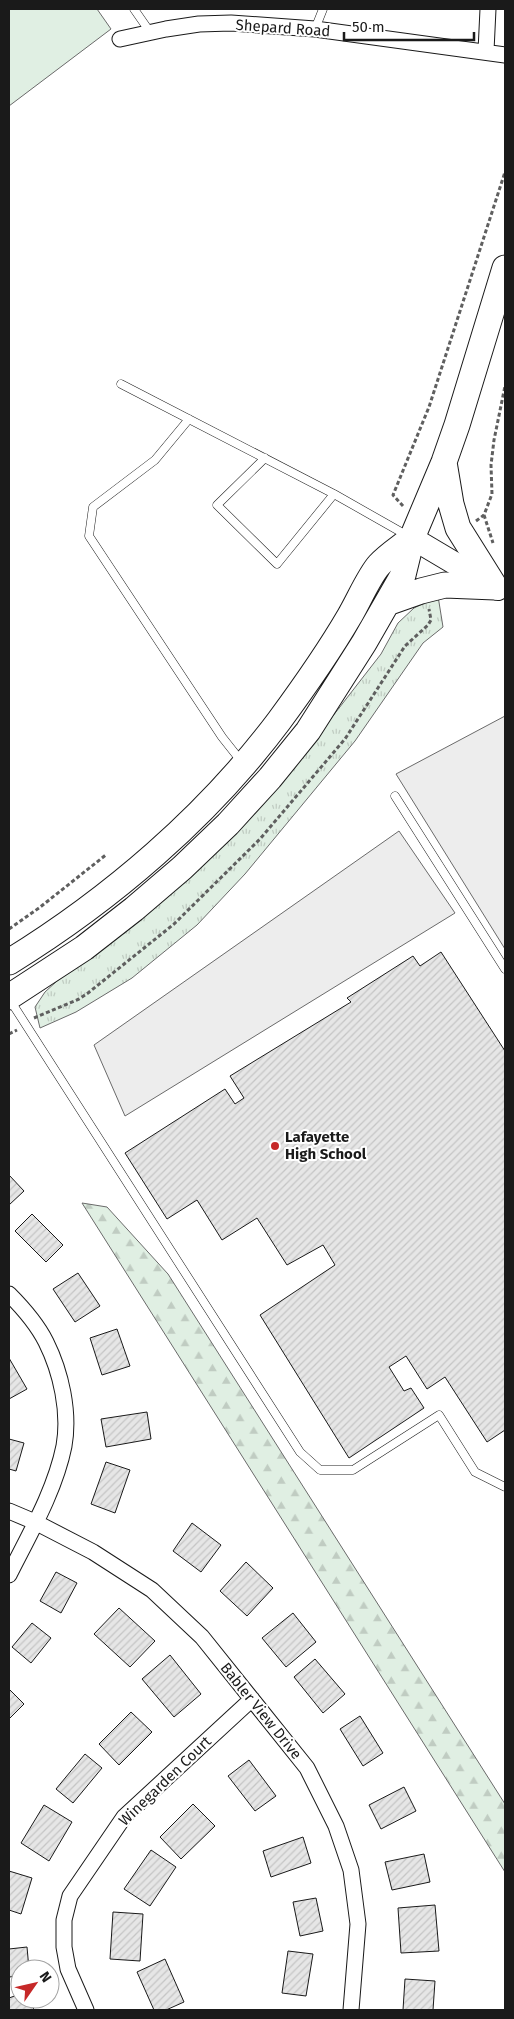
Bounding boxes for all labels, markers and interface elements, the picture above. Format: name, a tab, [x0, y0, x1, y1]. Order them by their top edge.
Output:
scale bar	[344, 10, 474, 42]
street label: Shepard Road	[235, 16, 331, 40]
text: 50 m	[352, 18, 385, 36]
place label: Lafayette High School	[285, 1128, 367, 1163]
marker: Lafayette High School	[269, 1140, 281, 1152]
street label: Babler View Drive	[217, 1659, 305, 1763]
street label: Winegarden Court	[115, 1732, 215, 1830]
north arrow	[10, 1959, 60, 2009]
text: N	[36, 1968, 55, 1986]

